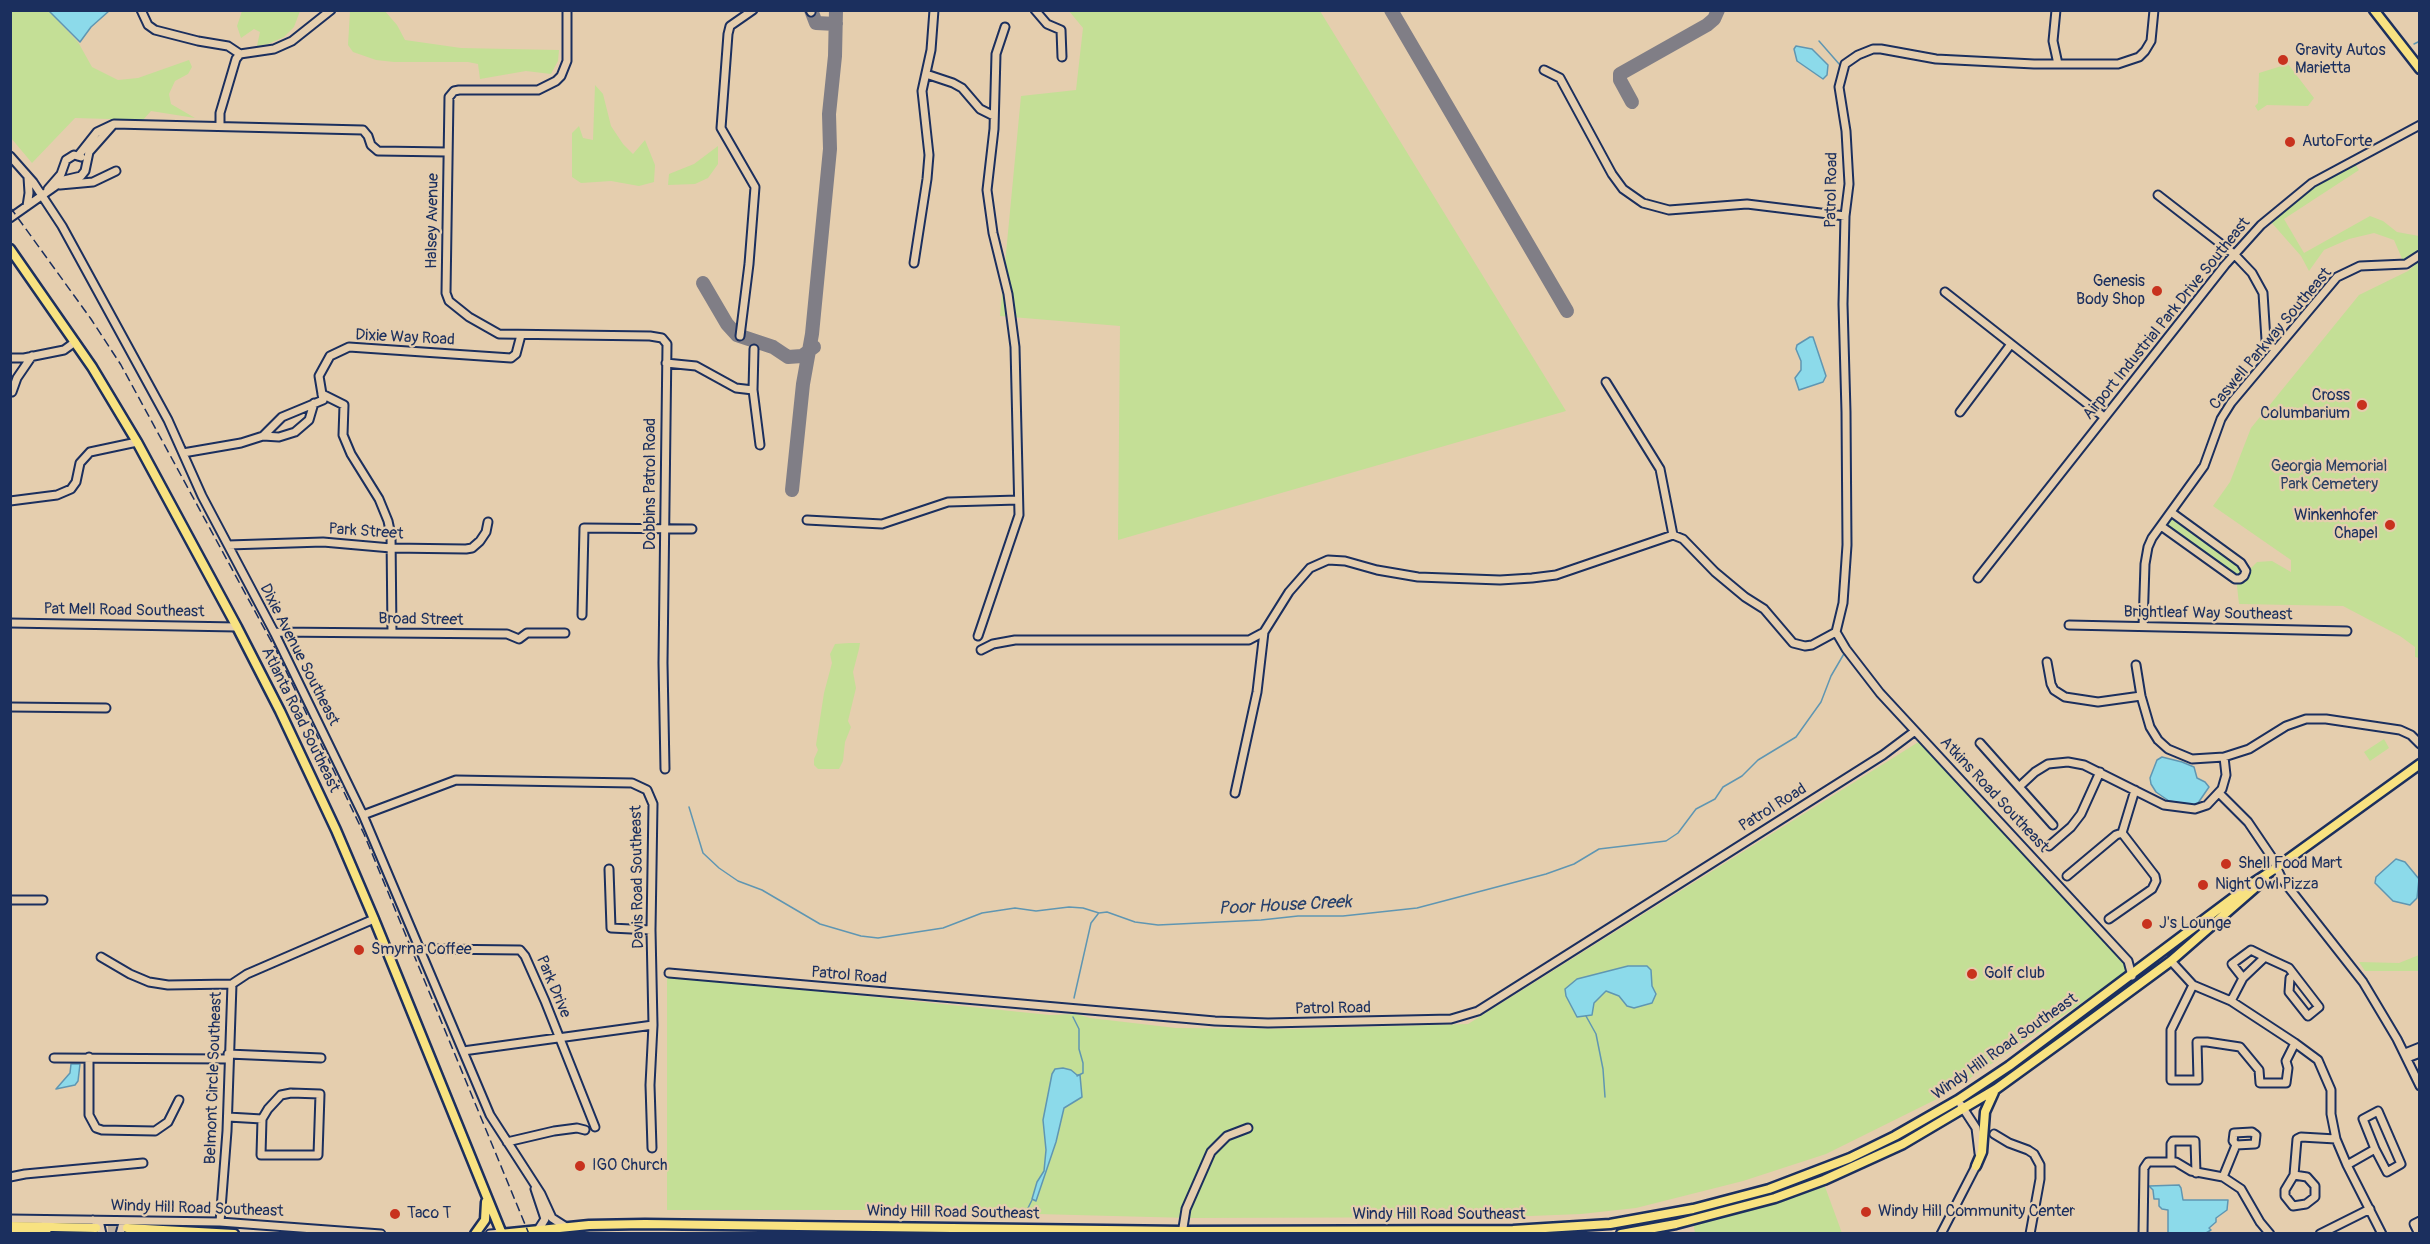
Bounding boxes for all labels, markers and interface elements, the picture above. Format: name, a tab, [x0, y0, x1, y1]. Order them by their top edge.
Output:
place label: Gravity Autos Marietta	[2295, 41, 2386, 79]
marker: Gravity Autos Marietta	[2276, 53, 2290, 67]
place label: AutoForte	[2302, 132, 2372, 152]
marker: AutoForte	[2283, 135, 2297, 149]
street label: Patrol Road	[1822, 152, 1842, 228]
street label: Halsey Avenue	[423, 173, 443, 269]
street label: Airport Industrial Park Drive Southeast	[2079, 214, 2255, 424]
street label: Caswell Parkway Southeast	[2206, 264, 2336, 414]
place label: Genesis Body Shop	[2076, 272, 2145, 310]
marker: Genesis Body Shop	[2150, 284, 2164, 298]
street label: Dixie Way Road	[355, 326, 455, 350]
place label: Cross Columbarium	[2260, 386, 2350, 424]
marker: Cross Columbarium	[2355, 398, 2369, 412]
street label: Dobbins Patrol Road	[641, 418, 661, 550]
park label: Georgia Memorial Park Cemetery	[2271, 457, 2387, 495]
place label: Winkenhofer Chapel	[2294, 506, 2378, 544]
marker: Winkenhofer Chapel	[2383, 518, 2397, 532]
street label: Park Street	[328, 520, 404, 544]
street label: Dixie Avenue Southeast	[255, 581, 343, 729]
street label: Pat Mell Road Southeast	[43, 600, 205, 622]
street label: Brightleaf Way Southeast	[2123, 603, 2293, 625]
street label: Broad Street	[378, 610, 464, 630]
street label: Atlanta Road Southeast	[256, 644, 344, 796]
street label: Atkins Road Southeast	[1935, 733, 2053, 857]
street label: Patrol Road	[1736, 780, 1810, 836]
street label: Davis Road Southeast	[627, 805, 649, 949]
place label: Shell Food Mart	[2238, 854, 2342, 874]
marker: Shell Food Mart	[2219, 857, 2233, 871]
place label: Night Owl Pizza	[2215, 875, 2318, 895]
marker: Night Owl Pizza	[2196, 878, 2210, 892]
water label: Poor House Creek	[1218, 892, 1352, 920]
place label: J's Lounge	[2159, 914, 2231, 934]
marker: J's Lounge	[2140, 917, 2154, 931]
place label: Smyrna Coffee	[371, 940, 472, 960]
marker: Smyrna Coffee	[352, 943, 366, 957]
street label: Park Drive	[531, 953, 575, 1021]
street label: Patrol Road	[810, 963, 888, 989]
place label: Golf club	[1984, 964, 2045, 984]
marker: Golf club	[1965, 967, 1979, 981]
street label: Windy Hill Road Southeast	[1929, 990, 2081, 1104]
street label: Belmont Circle Southeast	[201, 991, 227, 1165]
street label: Patrol Road	[1295, 999, 1371, 1019]
place label: IGO Church	[592, 1156, 668, 1176]
marker: IGO Church	[573, 1159, 587, 1173]
street label: Windy Hill Road Southeast	[110, 1196, 284, 1222]
street label: Windy Hill Road Southeast	[866, 1202, 1040, 1224]
place label: Windy Hill Community Center	[1878, 1202, 2075, 1222]
place label: Taco T	[407, 1204, 451, 1224]
street label: Windy Hill Road Southeast	[1352, 1205, 1526, 1225]
marker: Windy Hill Community Center	[1859, 1205, 1873, 1219]
marker: Taco T	[388, 1207, 402, 1221]

